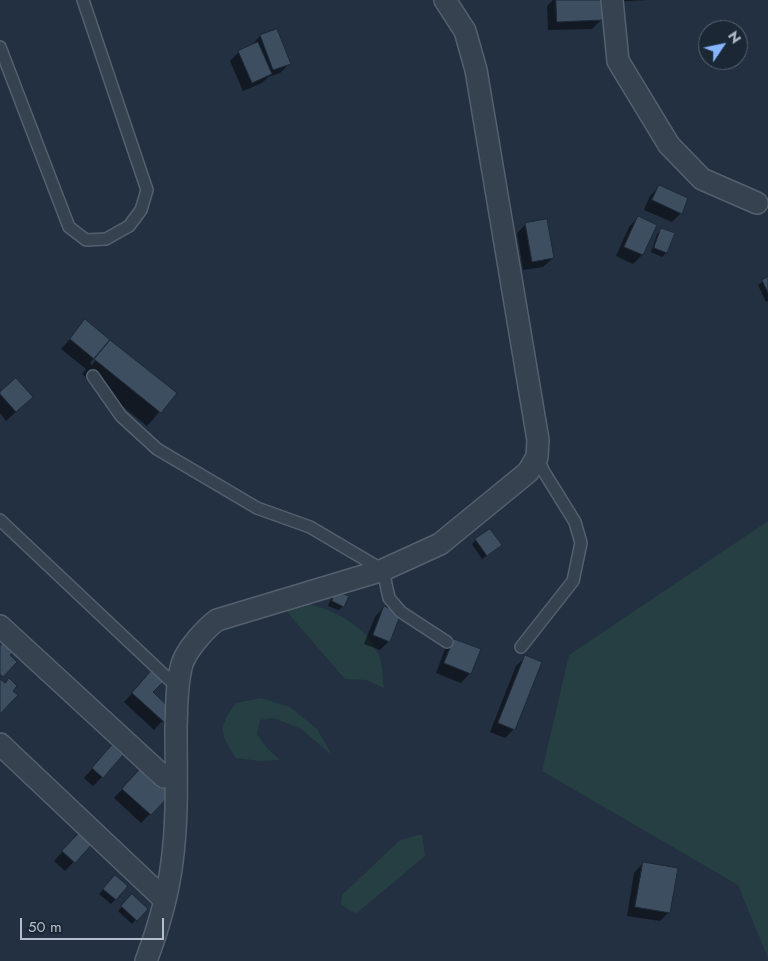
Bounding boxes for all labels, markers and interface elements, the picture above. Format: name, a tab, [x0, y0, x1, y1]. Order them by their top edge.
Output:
north arrow	[698, 20, 748, 70]
text: N	[723, 27, 746, 47]
scale bar	[22, 908, 166, 940]
text: 50 m	[28, 916, 62, 938]

